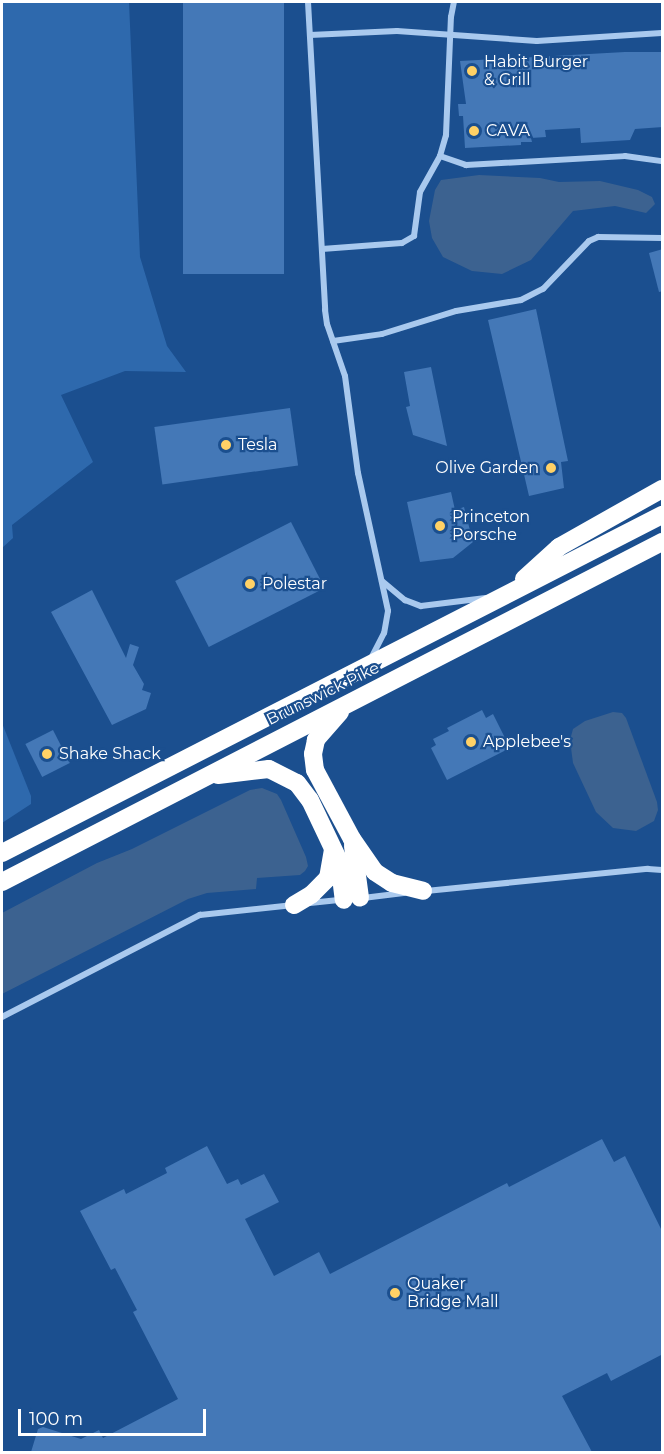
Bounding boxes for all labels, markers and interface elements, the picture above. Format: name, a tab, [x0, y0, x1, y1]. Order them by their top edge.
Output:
place label: Habit Burger & Grill	[484, 52, 588, 90]
marker: Habit Burger & Grill	[465, 64, 479, 78]
place label: CAVA	[486, 121, 530, 141]
marker: CAVA	[467, 124, 481, 138]
place label: Tesla	[238, 435, 278, 455]
marker: Tesla	[219, 438, 233, 452]
place label: Olive Garden	[435, 458, 539, 478]
marker: Olive Garden	[544, 461, 558, 475]
place label: Princeton Porsche	[452, 507, 530, 545]
marker: Princeton Porsche	[433, 519, 447, 533]
place label: Polestar	[262, 574, 327, 594]
marker: Polestar	[243, 577, 257, 591]
street label: Brunswick Pike	[263, 658, 383, 730]
place label: Applebee's	[483, 732, 571, 752]
marker: Applebee's	[464, 735, 478, 749]
place label: Shake Shack	[59, 744, 161, 764]
marker: Shake Shack	[40, 747, 54, 761]
place label: Quaker Bridge Mall	[407, 1274, 499, 1312]
marker: Quaker Bridge Mall	[388, 1286, 402, 1300]
scale bar	[21, 1397, 208, 1435]
text: 100 m	[29, 1408, 83, 1430]

